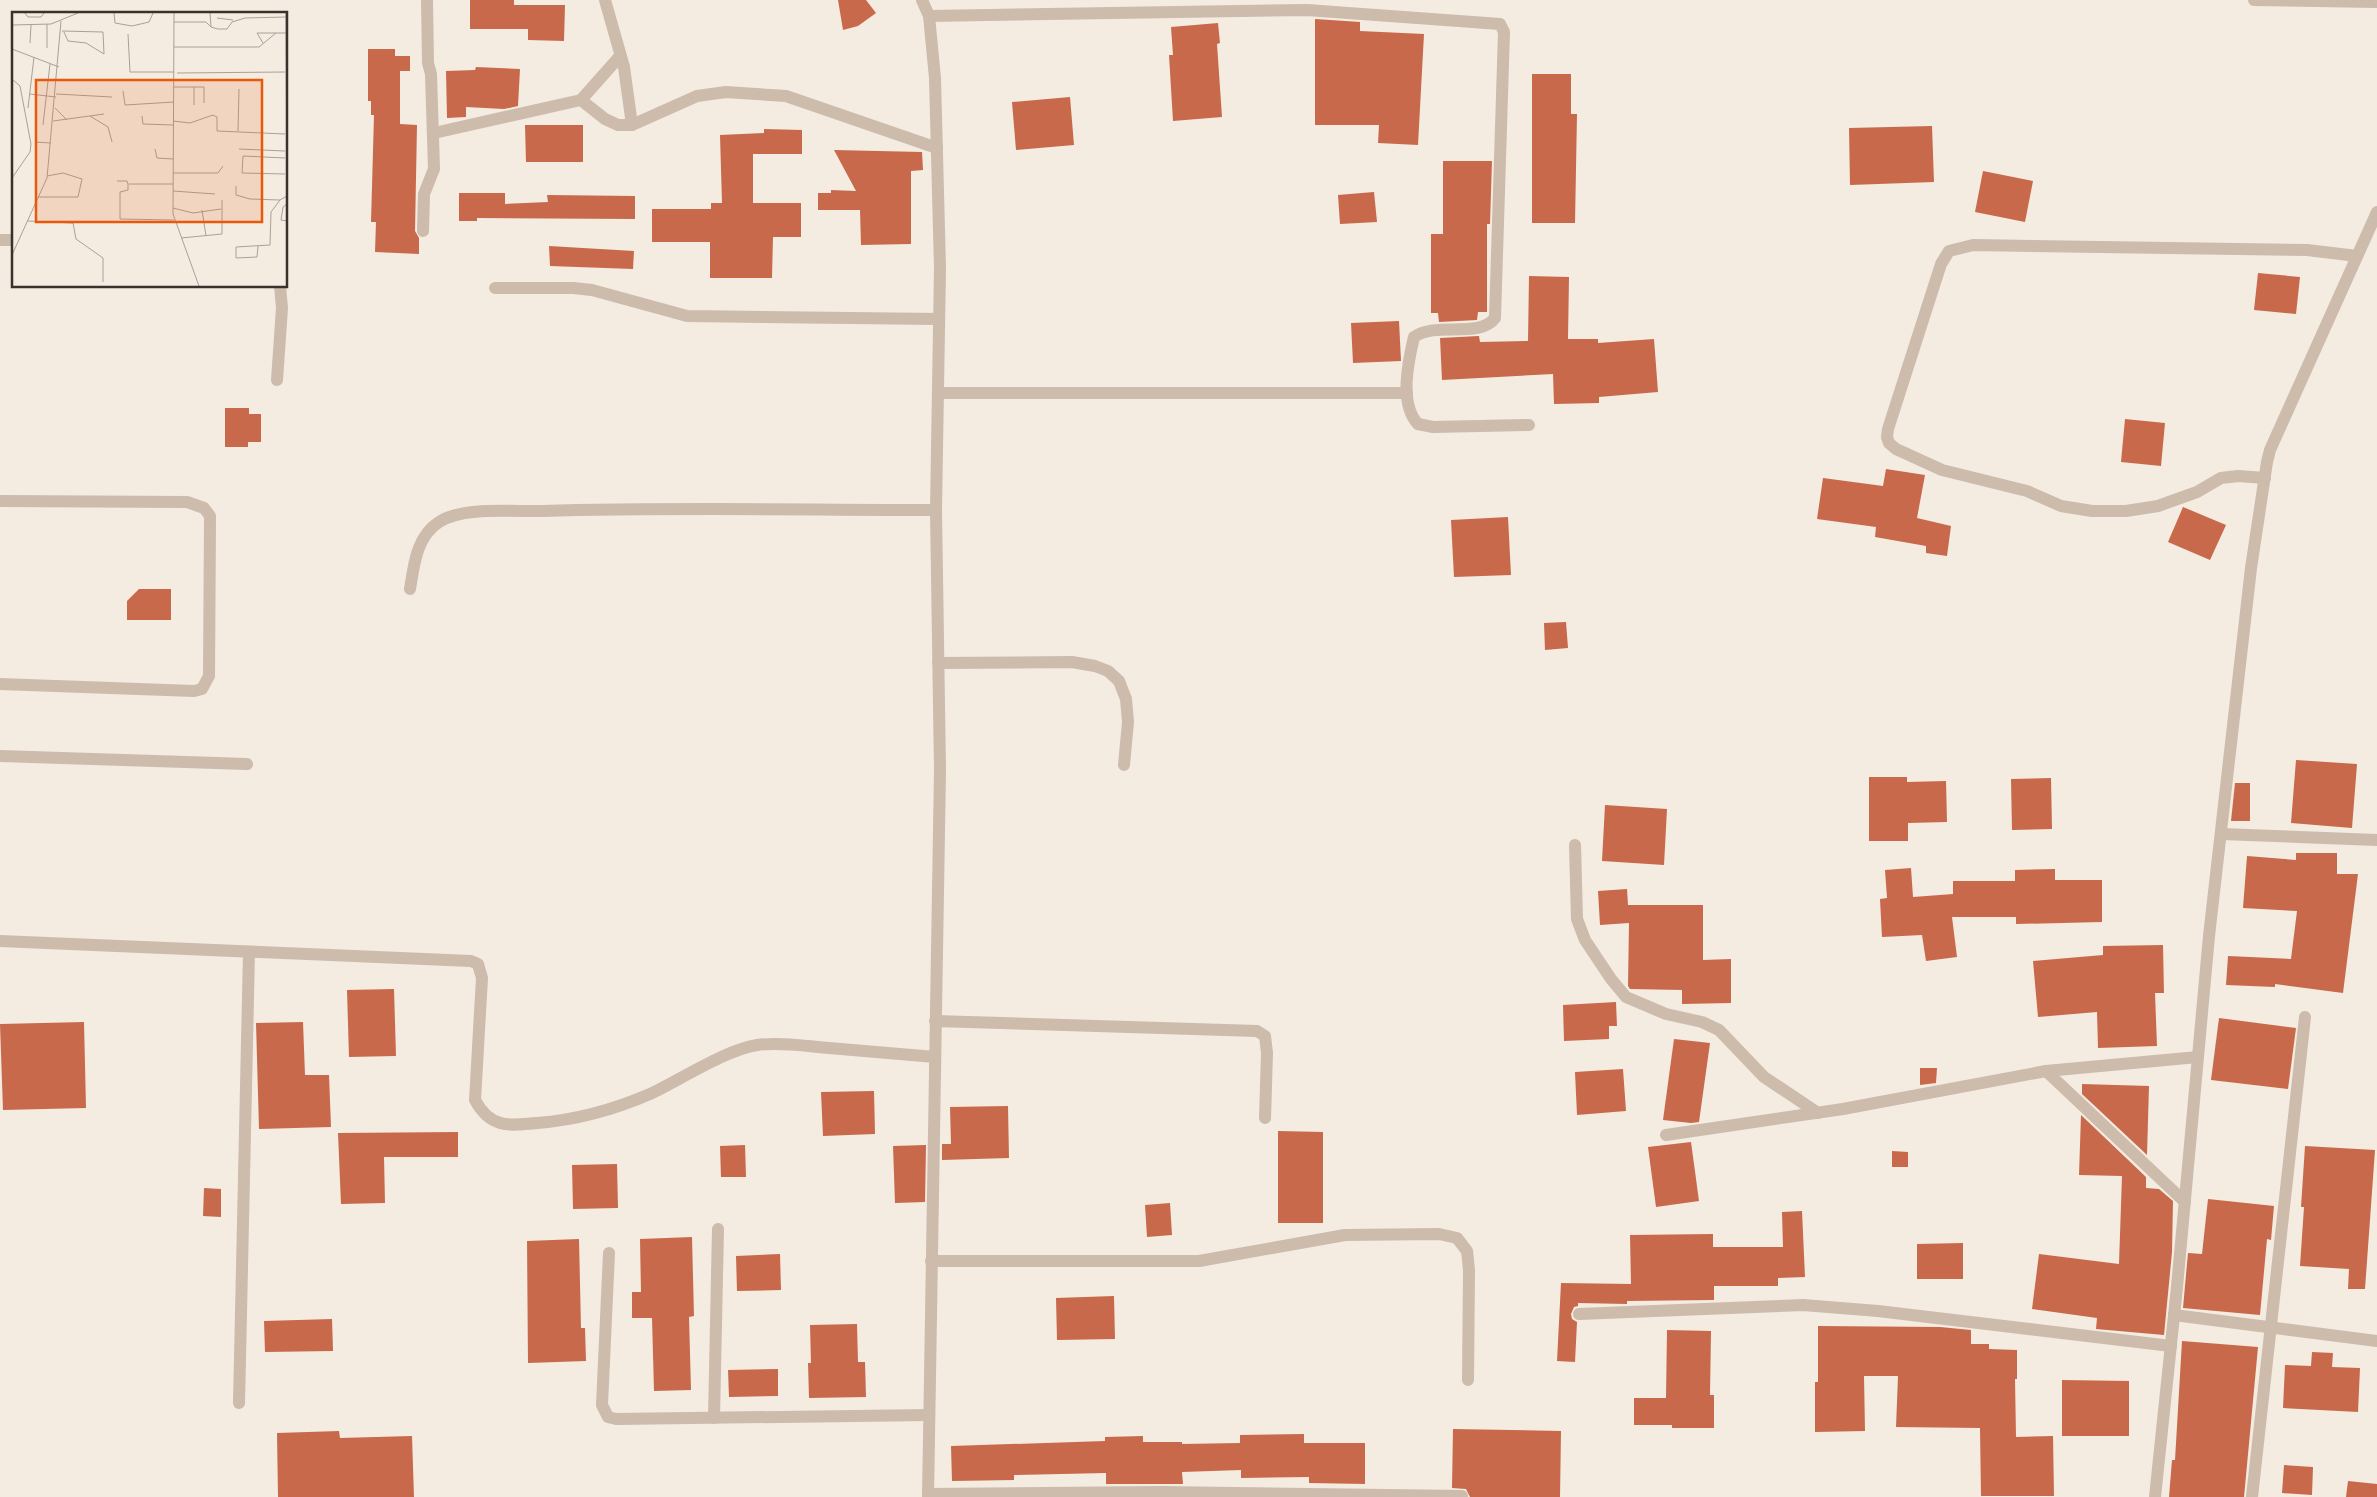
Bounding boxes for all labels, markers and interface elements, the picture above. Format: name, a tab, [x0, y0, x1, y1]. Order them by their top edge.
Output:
inset map	[12, 12, 288, 288]

